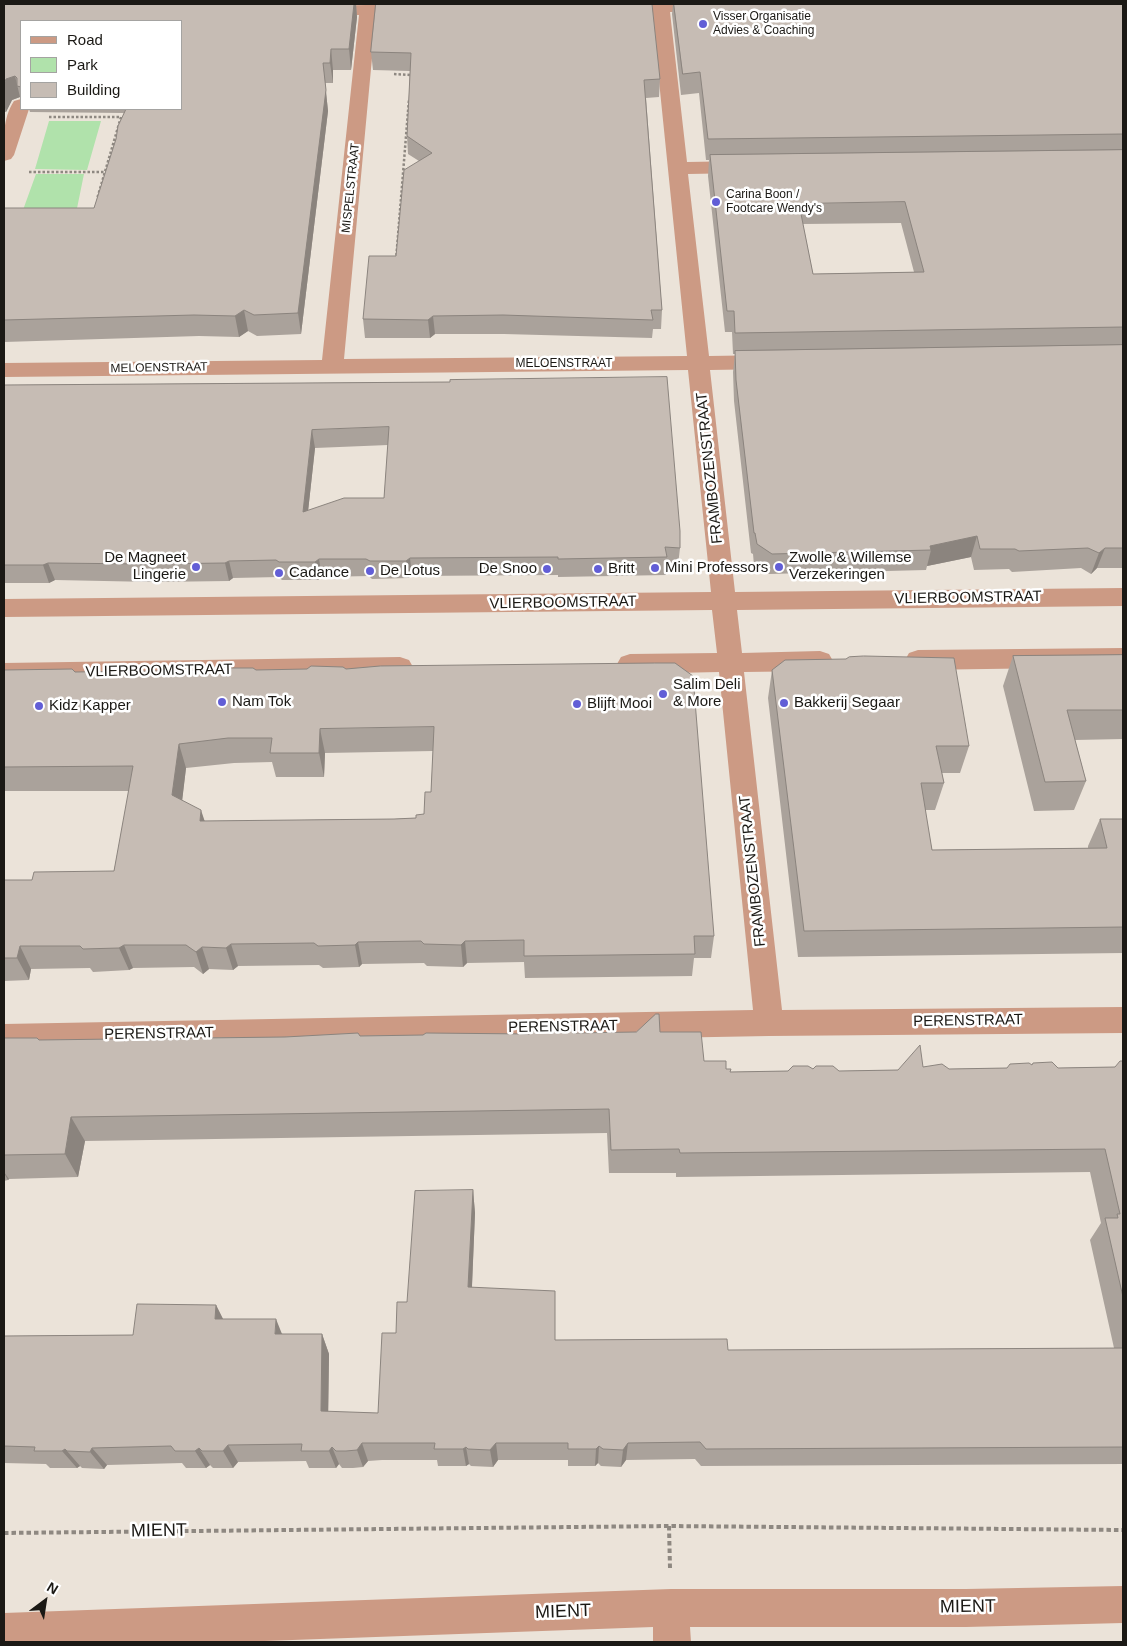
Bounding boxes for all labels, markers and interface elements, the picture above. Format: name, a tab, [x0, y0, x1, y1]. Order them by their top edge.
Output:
place label: Visser Organisatie Advies & Coaching	[713, 10, 814, 38]
marker: Visser Organisatie Advies & Coaching	[697, 18, 709, 30]
legend	[20, 20, 182, 110]
text: Road	[67, 31, 103, 48]
text: Park	[67, 56, 98, 73]
text: Building	[67, 81, 120, 98]
street label: MISPELSTRAAT	[339, 142, 363, 234]
place label: Carina Boon / Footcare Wendy's	[726, 188, 822, 216]
marker: Carina Boon / Footcare Wendy's	[710, 196, 722, 208]
street label: MELOENSTRAAT	[515, 357, 613, 371]
street label: MELOENSTRAAT	[110, 360, 208, 376]
street label: FRAMBOZENSTRAAT	[693, 391, 727, 545]
place label: De Magneet Lingerie	[104, 549, 186, 584]
place label: Zwolle & Willemse Verzekeringen	[789, 549, 912, 584]
place label: Mini Professors	[665, 559, 768, 577]
place label: De Snoo	[479, 560, 537, 578]
place label: Britt	[608, 560, 635, 578]
marker: De Magneet Lingerie	[190, 561, 202, 573]
marker: Zwolle & Willemse Verzekeringen	[773, 561, 785, 573]
place label: De Lotus	[380, 562, 440, 580]
marker: Mini Professors	[649, 562, 661, 574]
marker: De Snoo	[541, 563, 553, 575]
marker: Britt	[592, 563, 604, 575]
place label: Cadance	[289, 564, 349, 582]
marker: De Lotus	[364, 565, 376, 577]
marker: Cadance	[273, 567, 285, 579]
street label: VLIERBOOMSTRAAT	[894, 588, 1042, 608]
street label: VLIERBOOMSTRAAT	[489, 593, 637, 613]
street label: VLIERBOOMSTRAAT	[85, 661, 233, 681]
place label: Salim Deli & More	[673, 676, 741, 711]
marker: Salim Deli & More	[657, 688, 669, 700]
place label: Nam Tok	[232, 693, 291, 711]
place label: Bakkerij Segaar	[794, 694, 900, 712]
place label: Blijft Mooi	[587, 695, 652, 713]
marker: Nam Tok	[216, 696, 228, 708]
place label: Kidz Kapper	[49, 697, 131, 715]
marker: Bakkerij Segaar	[778, 697, 790, 709]
marker: Blijft Mooi	[571, 698, 583, 710]
marker: Kidz Kapper	[33, 700, 45, 712]
street label: FRAMBOZENSTRAAT	[736, 794, 770, 948]
street label: PERENSTRAAT	[913, 1011, 1023, 1031]
street label: PERENSTRAAT	[508, 1017, 618, 1037]
street label: PERENSTRAAT	[104, 1024, 214, 1044]
street label: MIENT	[131, 1520, 187, 1542]
north arrow	[20, 1576, 70, 1626]
text: N	[44, 1579, 61, 1598]
street label: MIENT	[940, 1596, 996, 1618]
street label: MIENT	[535, 1600, 591, 1624]

